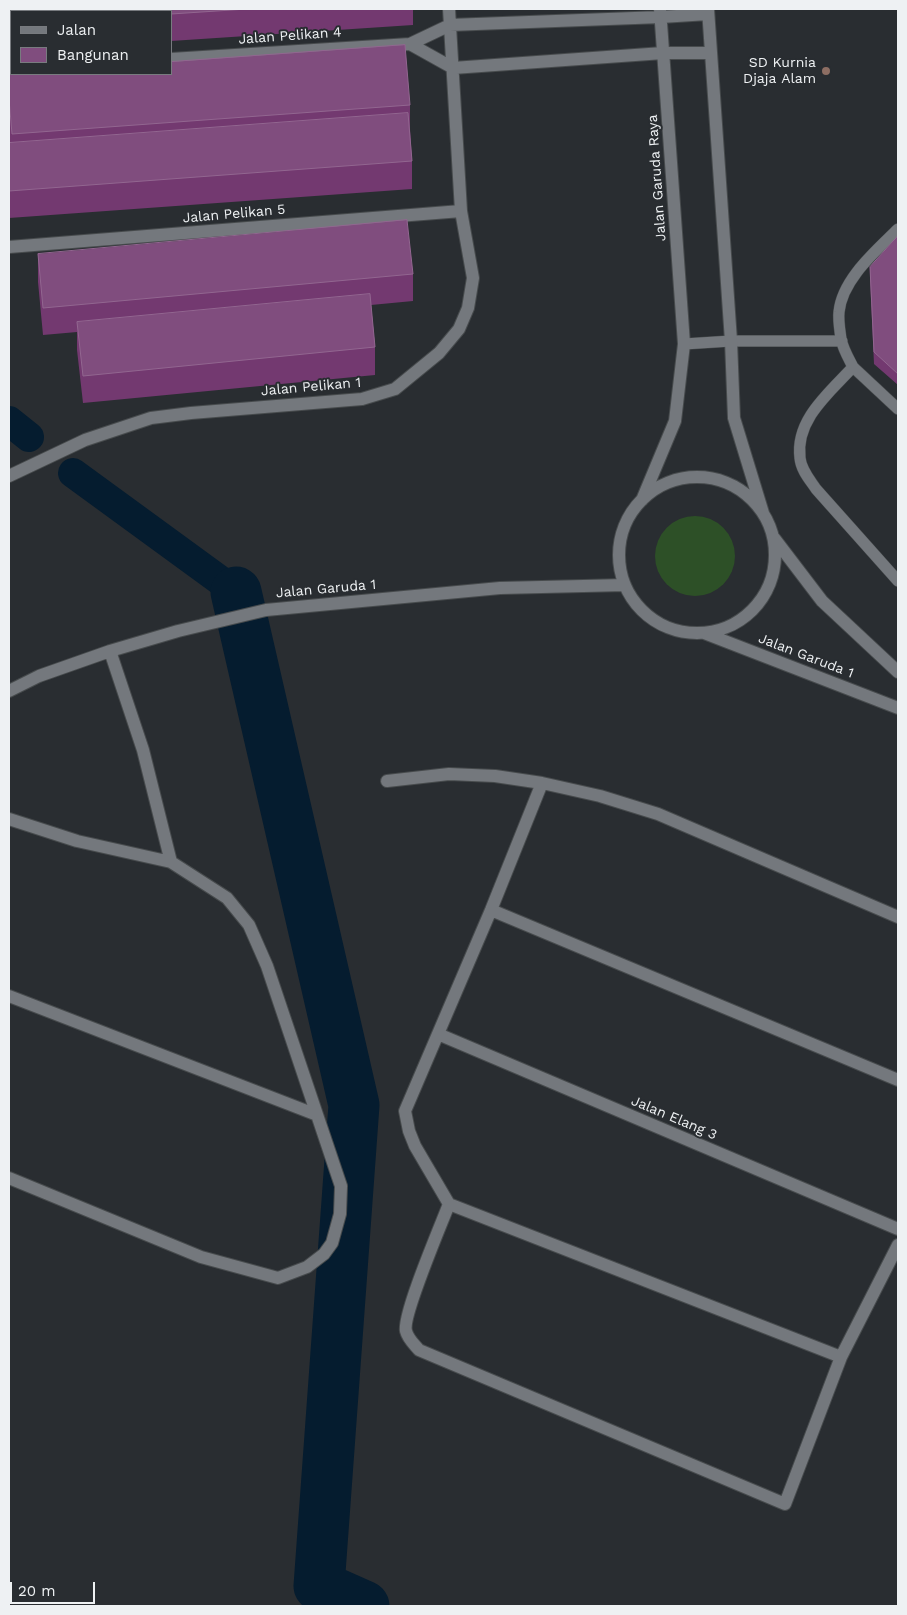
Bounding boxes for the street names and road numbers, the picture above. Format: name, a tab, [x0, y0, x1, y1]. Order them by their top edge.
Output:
street label: Jalan Pelikan 4	[238, 24, 342, 48]
street label: Jalan Garuda Raya	[644, 114, 670, 242]
street label: Jalan Pelikan 5	[182, 201, 286, 227]
street label: Jalan Pelikan 1	[260, 374, 362, 400]
street label: Jalan Garuda 1	[275, 576, 377, 602]
street label: Jalan Garuda 1	[756, 630, 856, 682]
street label: Jalan Elang 3	[629, 1092, 719, 1144]

